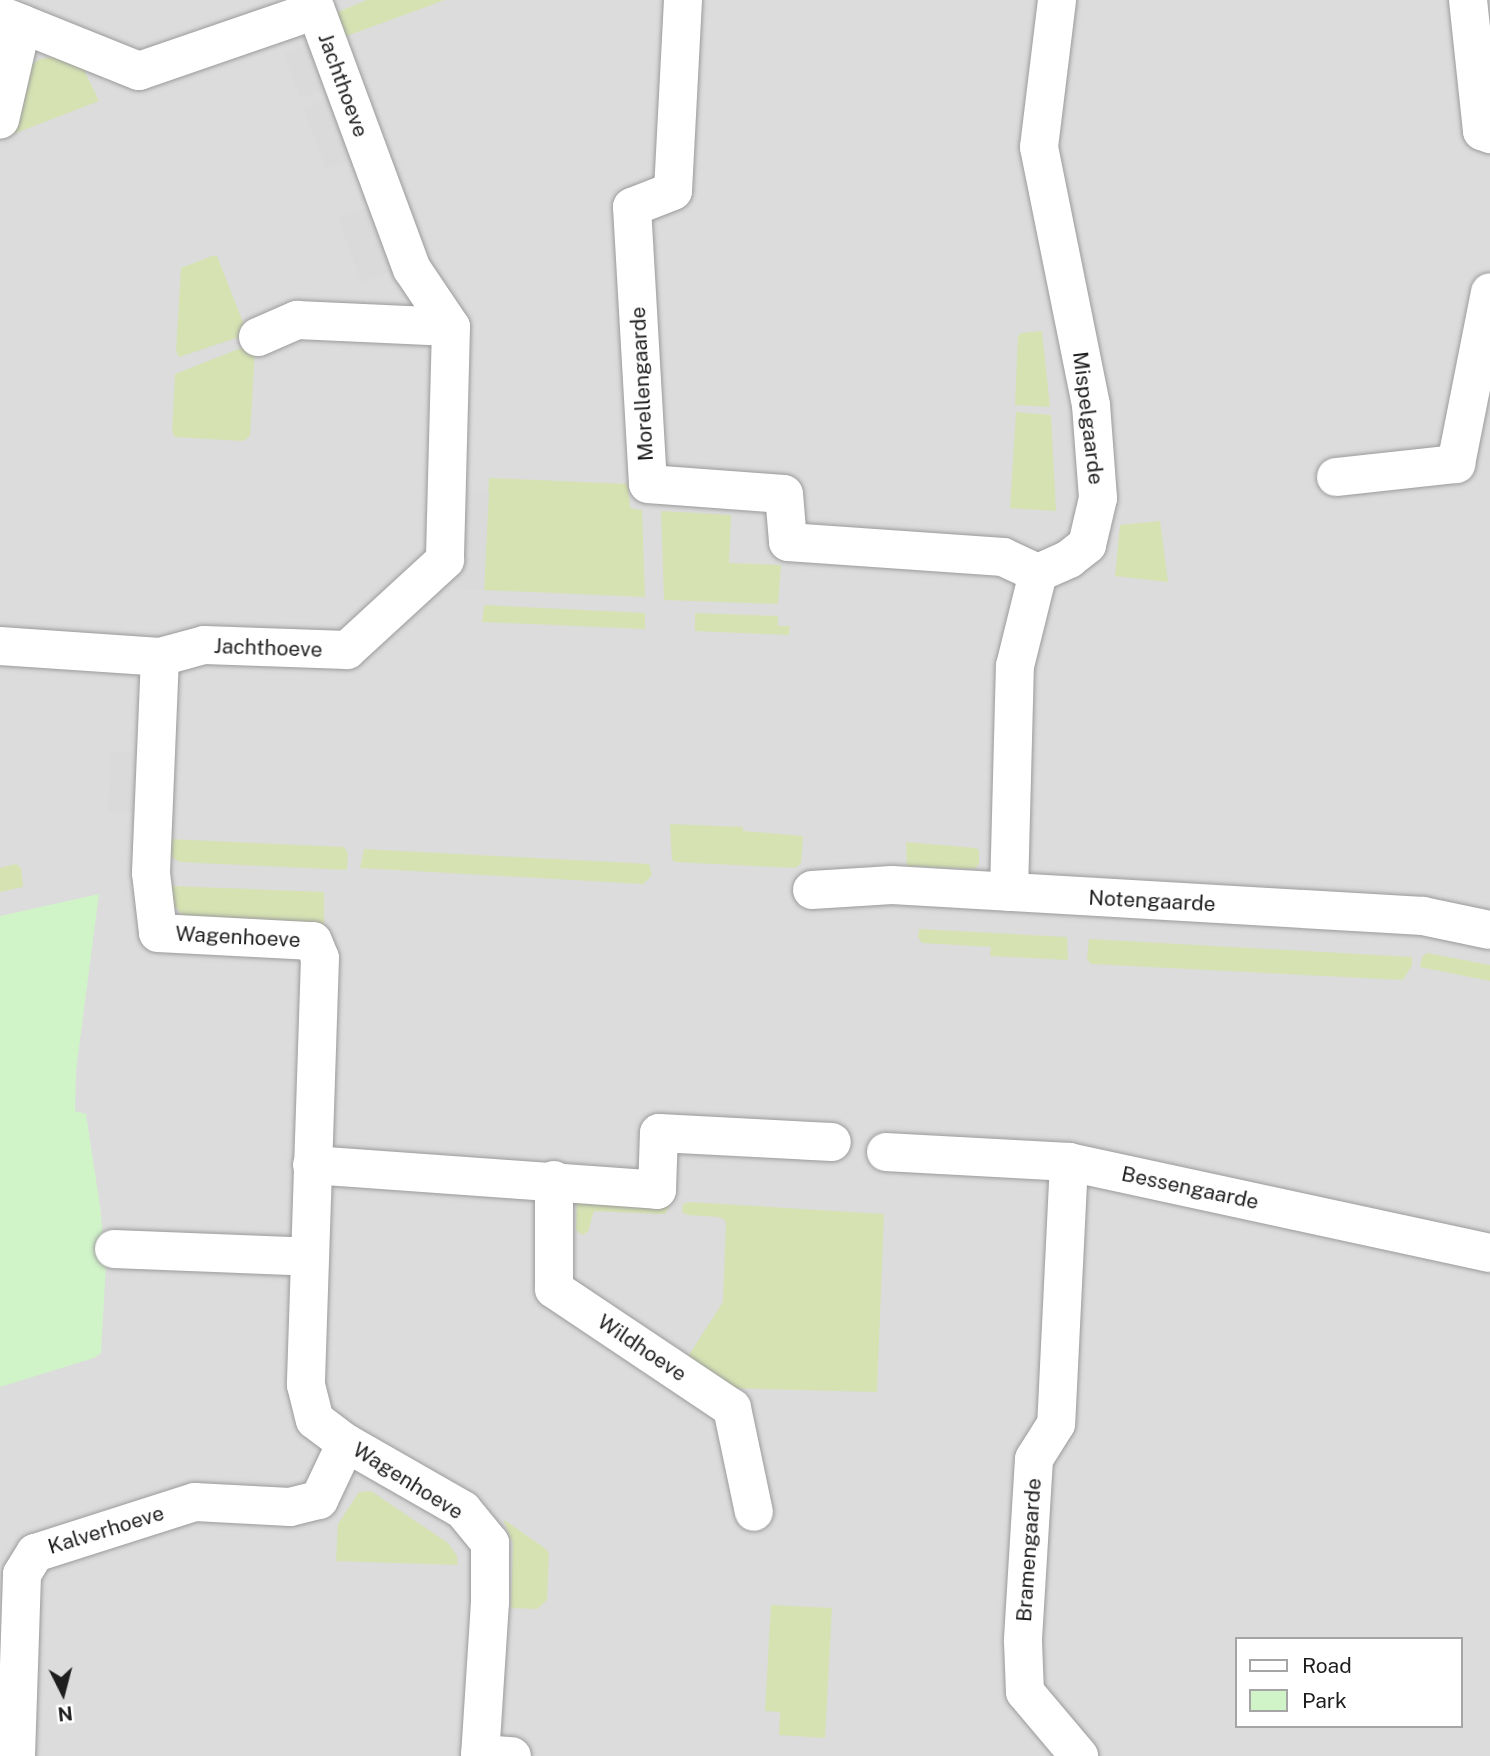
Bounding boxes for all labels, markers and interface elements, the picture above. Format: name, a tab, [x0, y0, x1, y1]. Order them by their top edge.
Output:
street label: Jachthoeve	[313, 30, 373, 140]
street label: Morellengaarde	[625, 306, 659, 462]
street label: Mispelgaarde	[1067, 350, 1109, 486]
street label: Jachthoeve	[213, 634, 323, 662]
street label: Notengaarde	[1088, 885, 1216, 917]
street label: Wagenhoeve	[175, 921, 301, 953]
street label: Bessengaarde	[1119, 1161, 1261, 1215]
street label: Wildhoeve	[593, 1309, 691, 1387]
street label: Wagenhoeve	[348, 1437, 468, 1525]
street label: Bramengaarde	[1011, 1477, 1047, 1623]
street label: Kalverhoeve	[45, 1500, 167, 1560]
legend	[1234, 1637, 1462, 1728]
text: Road	[1302, 1653, 1352, 1678]
north arrow	[28, 1658, 98, 1728]
text: Park	[1302, 1688, 1347, 1713]
text: N	[57, 1702, 74, 1726]

